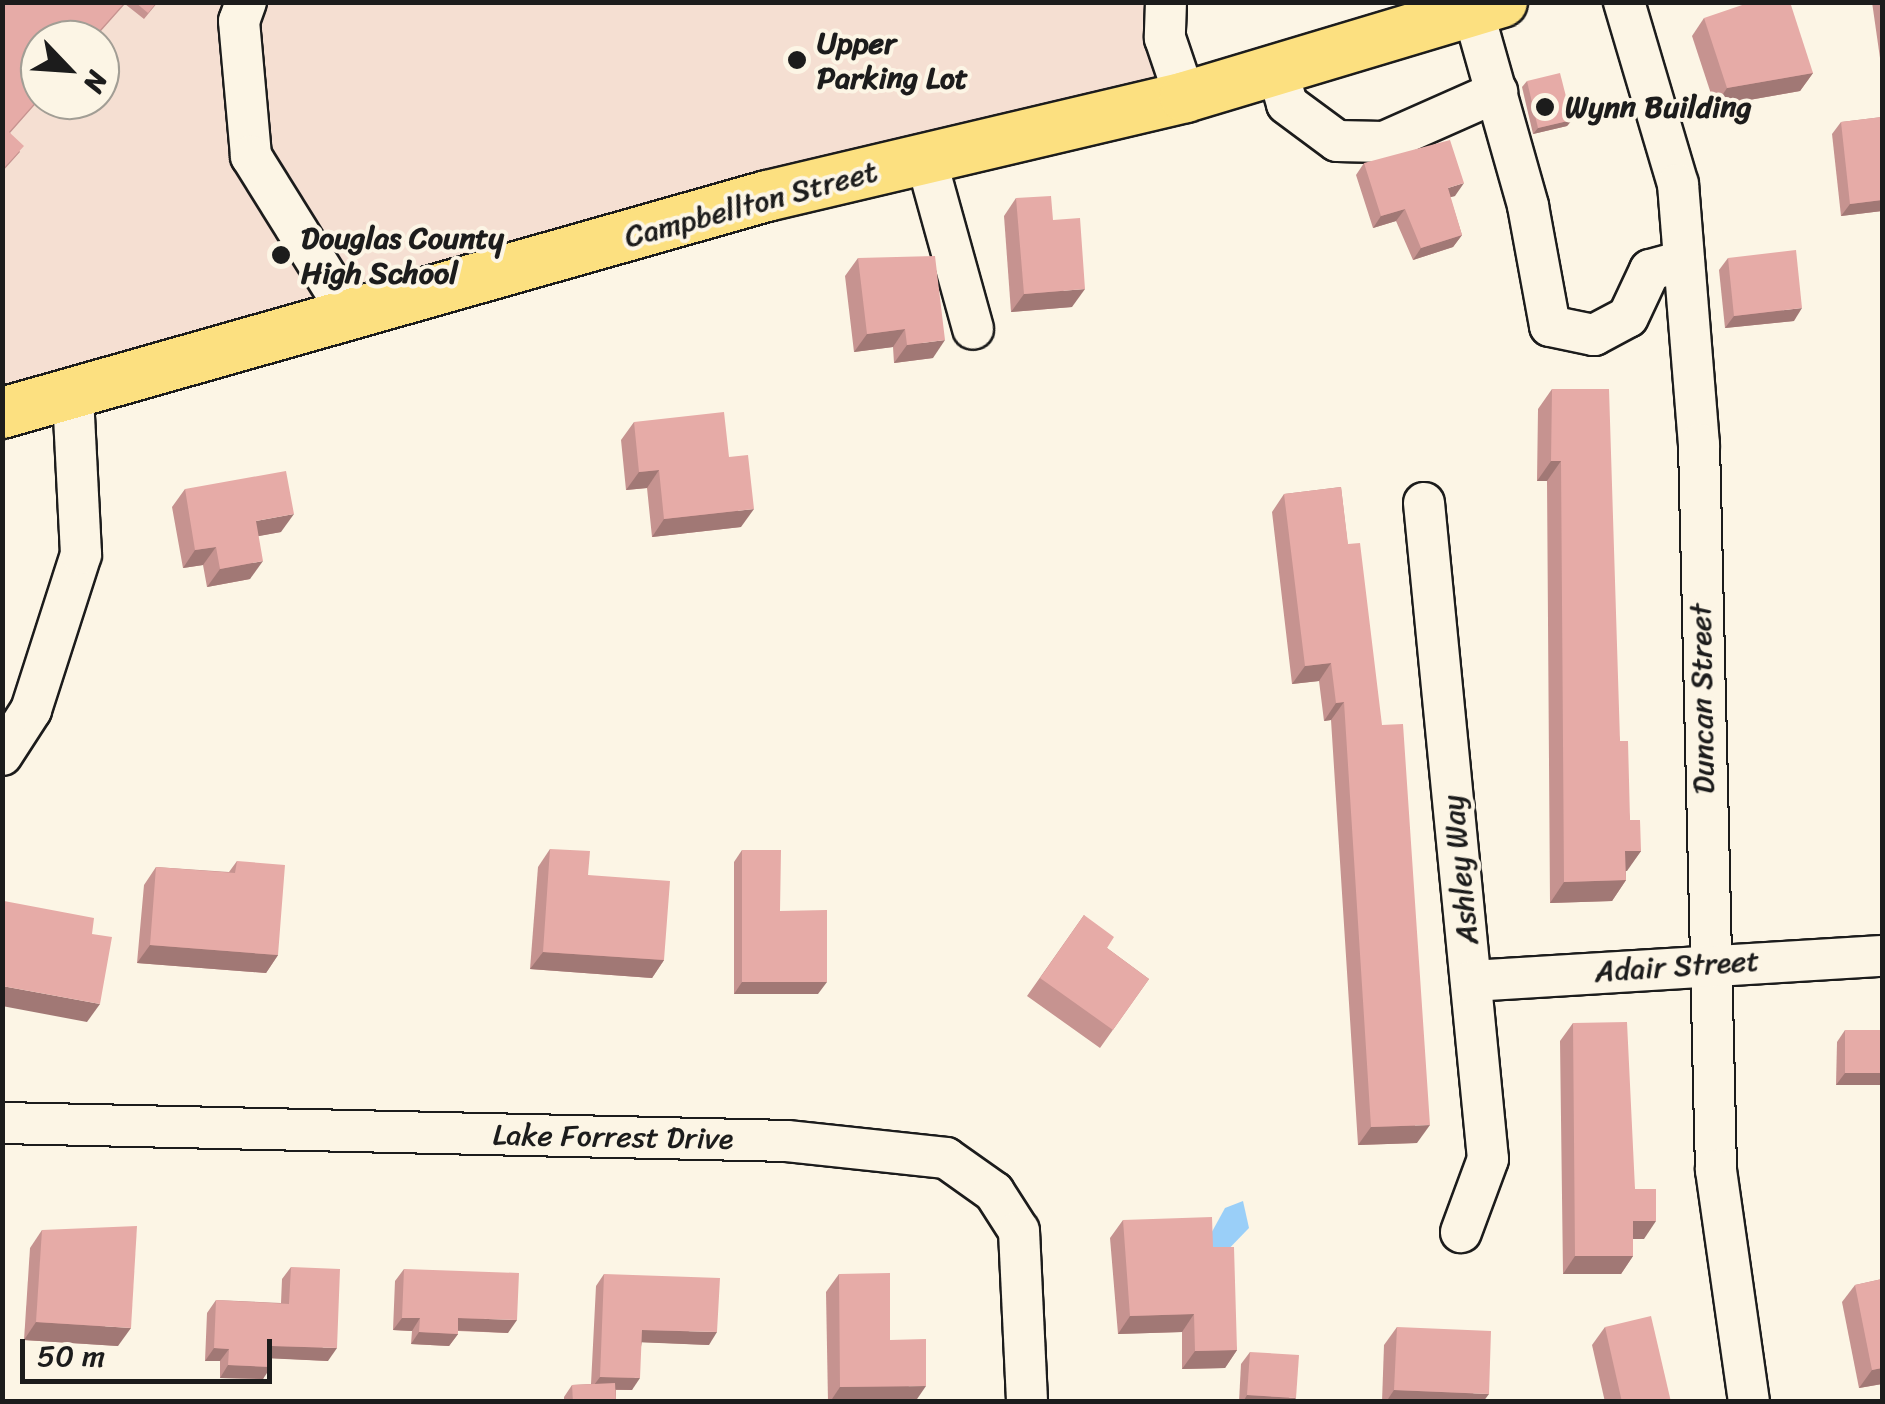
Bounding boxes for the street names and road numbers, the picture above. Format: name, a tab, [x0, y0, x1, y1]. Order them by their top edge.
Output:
street label: Campbellton Street	[621, 153, 881, 255]
street label: Duncan Street	[1682, 603, 1722, 795]
street label: Ashley Way	[1434, 793, 1486, 947]
street label: Adair Street	[1593, 942, 1761, 990]
street label: Lake Forrest Drive	[492, 1117, 734, 1157]

